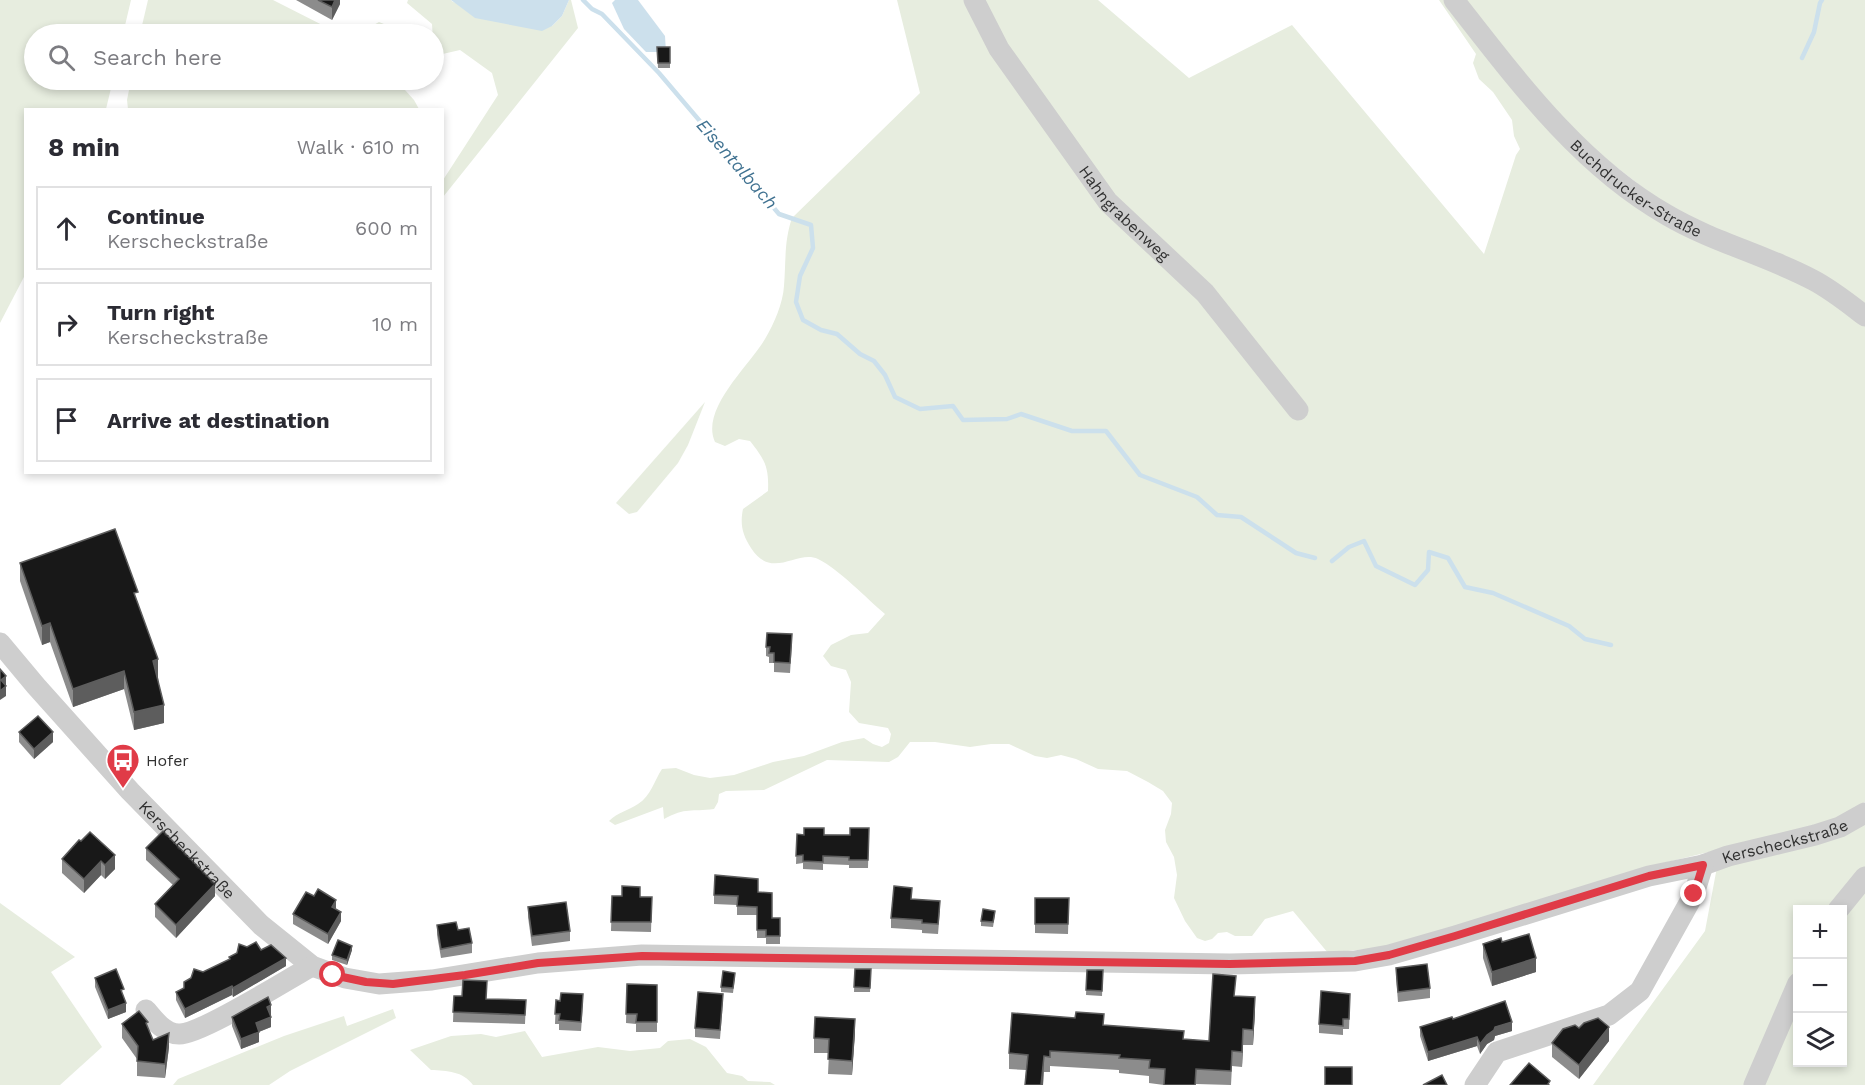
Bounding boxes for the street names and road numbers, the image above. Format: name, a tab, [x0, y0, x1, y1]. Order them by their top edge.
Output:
street label: Buchdrucker-Straße	[1566, 135, 1705, 241]
street label: Hahngrabenweg	[1075, 162, 1174, 265]
street label: Kerscheckstraße	[135, 797, 239, 903]
street label: Kerscheckstraße	[1719, 815, 1851, 867]

